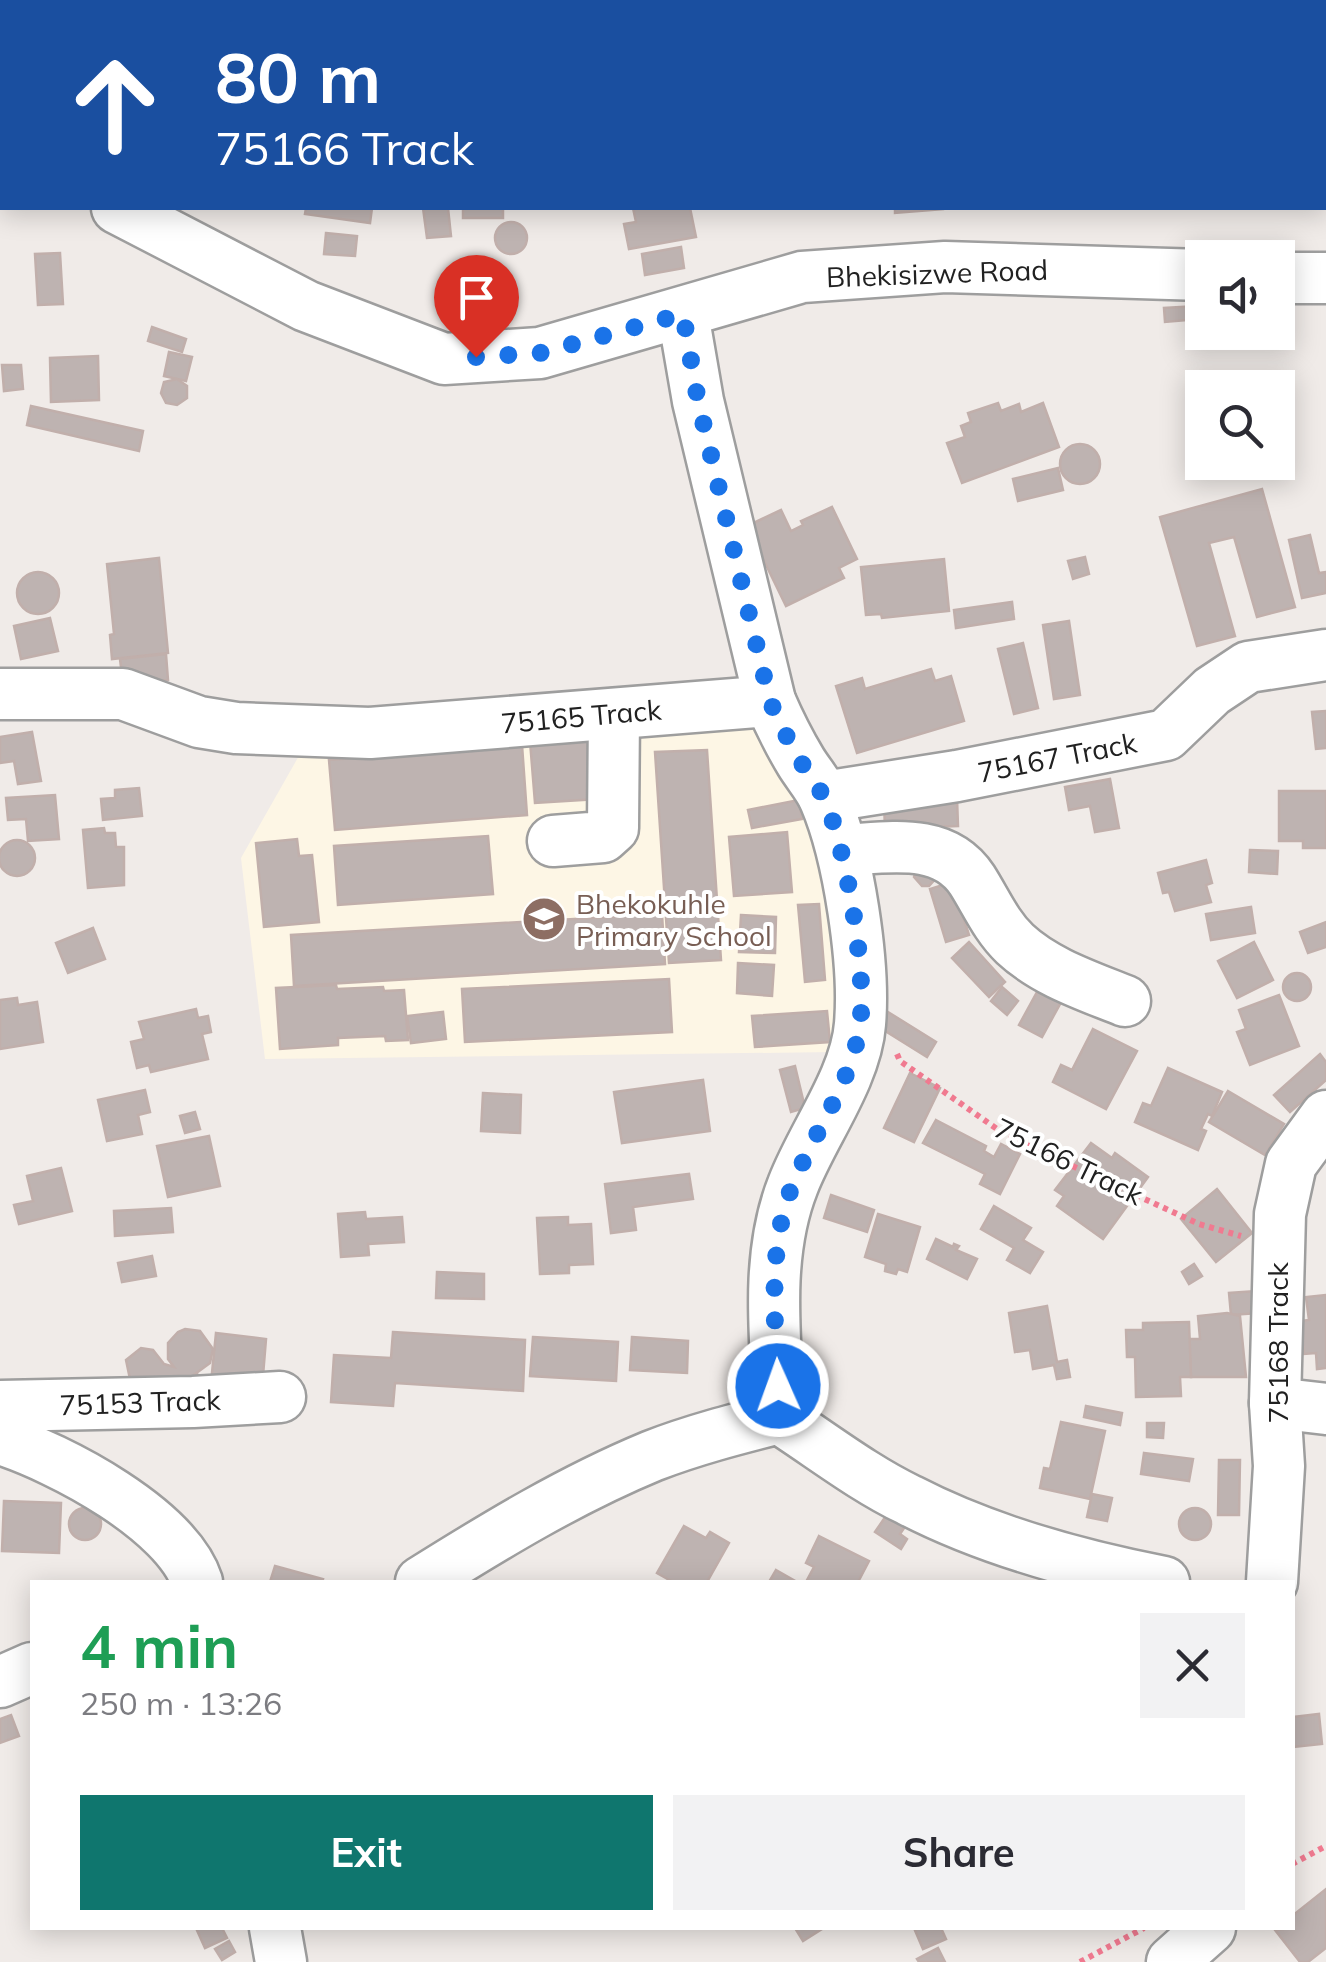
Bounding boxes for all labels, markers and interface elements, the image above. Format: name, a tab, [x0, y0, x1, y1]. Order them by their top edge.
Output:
text: 80 m	[215, 33, 381, 121]
icon: ahead	[50, 40, 180, 170]
text: 75166 Track	[215, 120, 474, 176]
map controls	[1185, 240, 1295, 480]
button: sound	[1185, 240, 1295, 350]
street label: Bhekisizwe Road	[825, 252, 1049, 294]
pin	[434, 255, 519, 358]
icon: arrive	[449, 270, 504, 325]
button: search	[1185, 370, 1295, 480]
street label: 75165 Track	[499, 691, 663, 740]
street label: 75167 Track	[975, 724, 1140, 790]
place label: Bhekokuhle Primary School	[576, 886, 772, 953]
school or university icon: Bhekokuhle Primary School	[521, 896, 567, 942]
street label: 75166 Track	[989, 1110, 1150, 1212]
street label: 75168 Track	[1260, 1262, 1295, 1424]
position arrow	[726, 1334, 830, 1438]
street label: 75153 Track	[59, 1382, 222, 1422]
text: 4 min	[80, 1608, 238, 1683]
button: close	[1140, 1613, 1245, 1718]
text: 250 m · 13:26	[80, 1683, 282, 1723]
button: Exit	[80, 1795, 653, 1910]
button: Share	[673, 1795, 1245, 1910]

